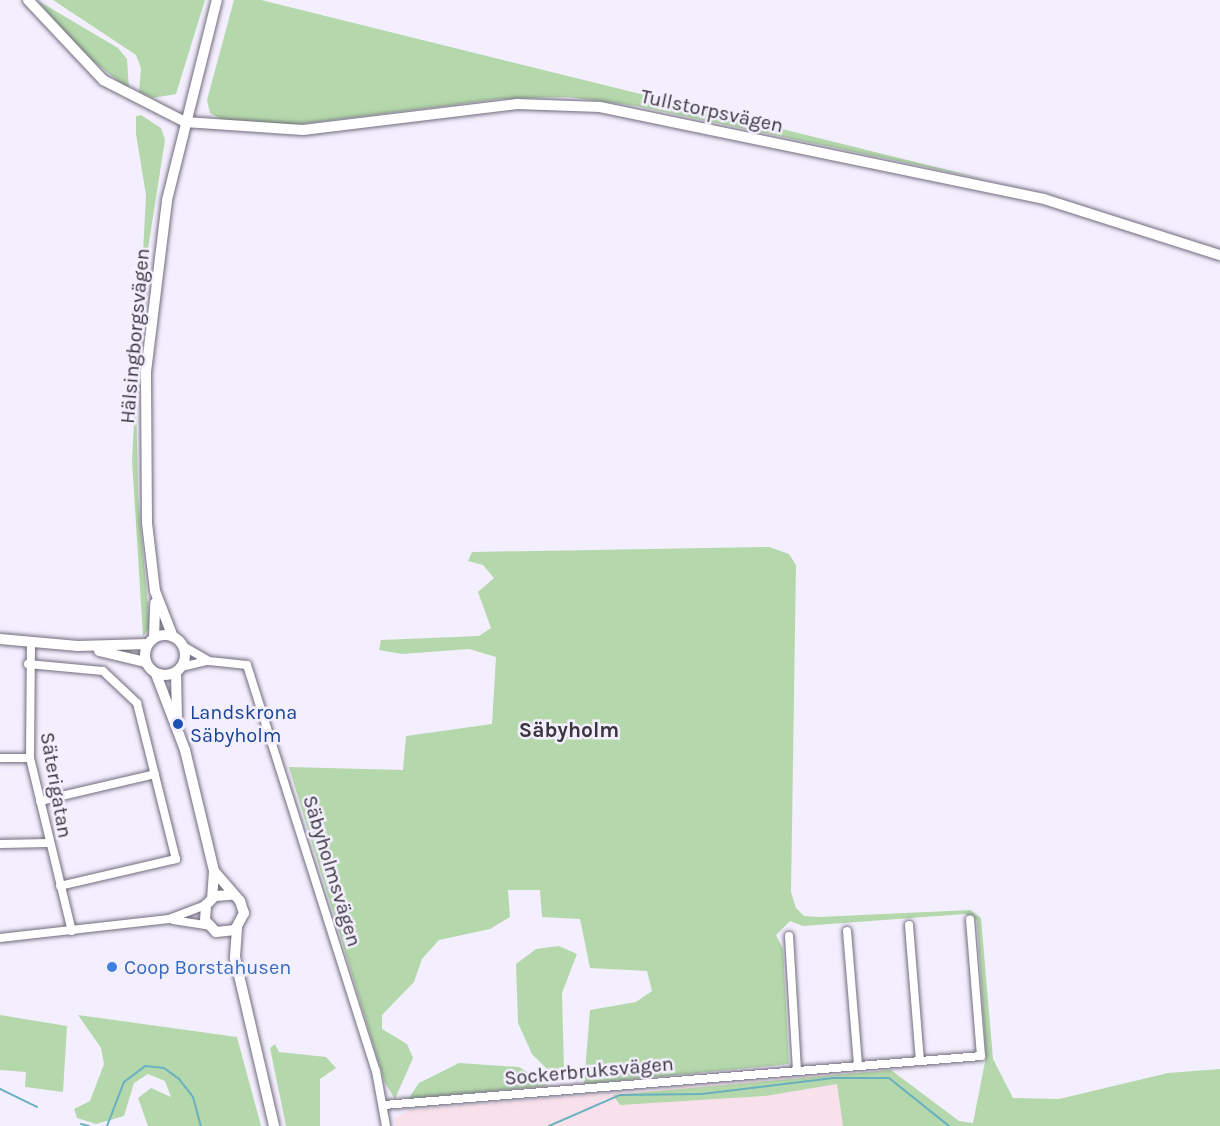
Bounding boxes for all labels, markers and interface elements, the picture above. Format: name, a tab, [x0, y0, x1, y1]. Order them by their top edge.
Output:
street label: Tullstorpsvägen	[639, 84, 785, 138]
street label: Hälsingborgsvägen	[115, 247, 155, 425]
place label: Landskrona Säbyholm	[190, 700, 297, 747]
marker: Landskrona Säbyholm	[171, 717, 185, 731]
district label: Säbyholm	[519, 717, 619, 743]
street label: Säterigatan	[35, 730, 77, 840]
street label: Säbyholmsvägen	[298, 793, 366, 949]
place label: Coop Borstahusen	[124, 955, 291, 979]
marker: Coop Borstahusen	[105, 960, 119, 974]
street label: Sockerbruksvägen	[503, 1052, 675, 1090]

